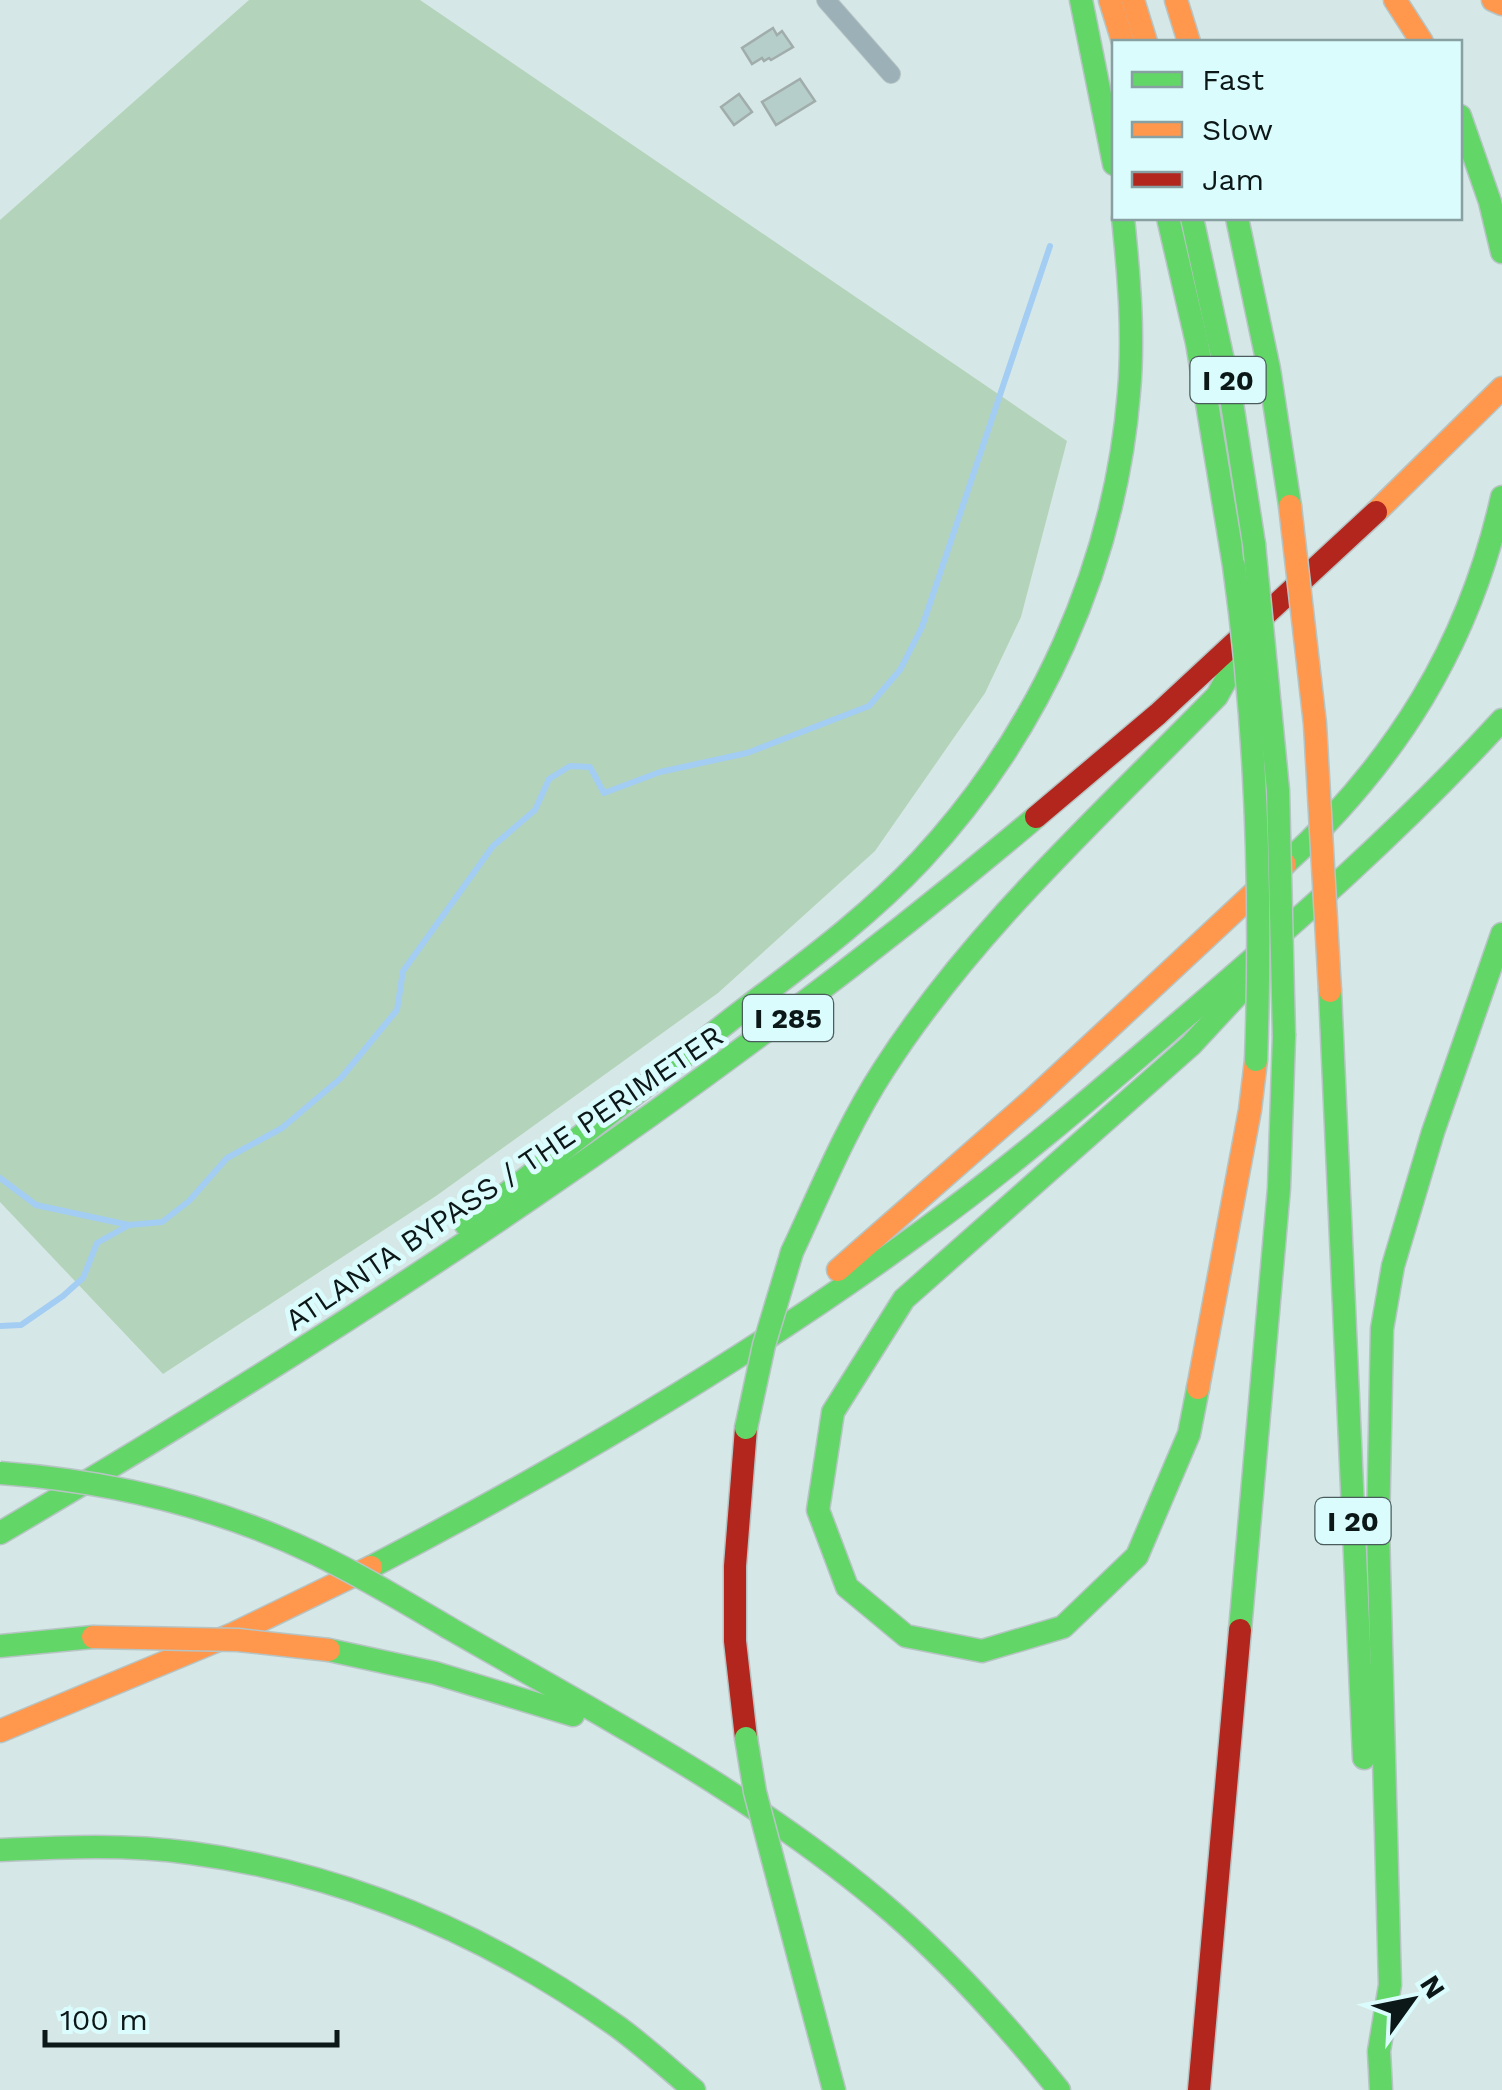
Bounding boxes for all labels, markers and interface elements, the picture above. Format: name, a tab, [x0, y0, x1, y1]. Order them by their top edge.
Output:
legend	[1112, 40, 1462, 220]
text: Fast	[1202, 62, 1265, 97]
text: Slow	[1202, 112, 1273, 147]
text: Jam	[1202, 162, 1264, 197]
road number: I 20	[1190, 357, 1266, 403]
road number: I 285	[743, 995, 833, 1041]
street label: ATLANTA BYPASS / THE PERIMETER	[278, 1018, 729, 1338]
road number: I 20	[1316, 1498, 1390, 1544]
north arrow	[1362, 1950, 1462, 2050]
text: N	[1413, 1969, 1452, 2004]
scale bar	[45, 1985, 338, 2047]
text: 100 m	[60, 2002, 148, 2037]

